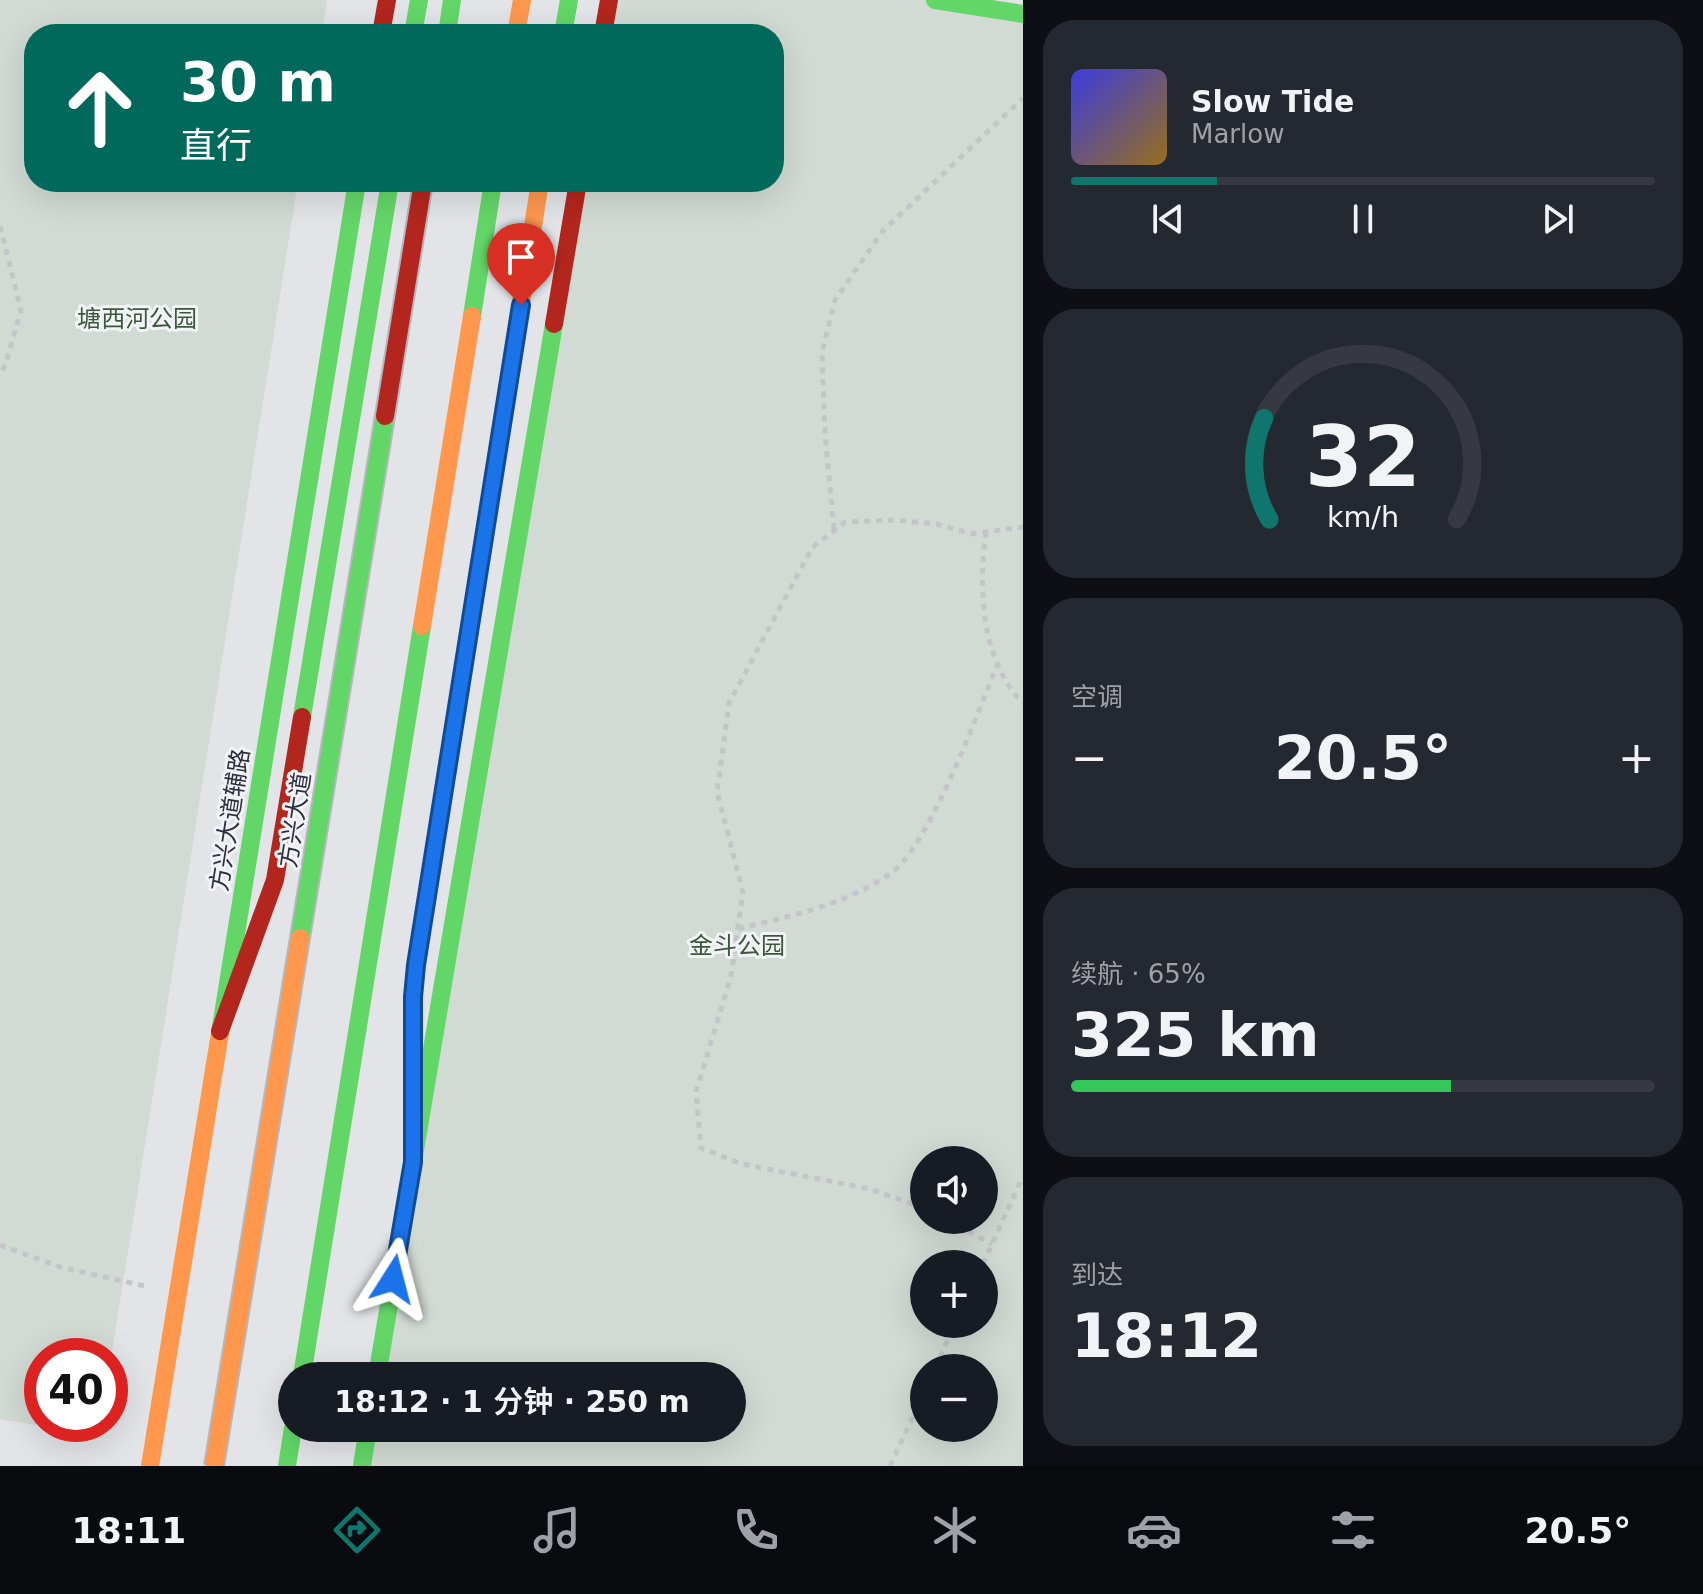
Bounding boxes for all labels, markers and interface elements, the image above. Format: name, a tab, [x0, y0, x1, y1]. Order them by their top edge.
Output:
text: 30 m	[180, 49, 336, 114]
icon: ahead	[48, 56, 152, 160]
text: Slow Tide	[1191, 84, 1354, 119]
text: Marlow	[1191, 119, 1284, 149]
text: 直行	[180, 125, 252, 166]
icon: previous	[1146, 197, 1190, 241]
icon: pause	[1341, 197, 1385, 241]
icon: next	[1536, 197, 1580, 241]
pin	[487, 223, 555, 305]
icon: arrive	[499, 235, 543, 279]
park label: 塘西河公园	[77, 305, 197, 333]
text: 32	[1305, 408, 1421, 505]
text: km/h	[1327, 500, 1399, 534]
text: 空调	[1071, 682, 1123, 712]
text: 20.5°	[1274, 723, 1452, 793]
text: −	[1071, 732, 1108, 783]
text: +	[1618, 732, 1655, 783]
street label: 方兴大道辅路	[205, 747, 255, 893]
street label: 方兴大道	[274, 770, 316, 870]
park label: 金斗公园	[689, 932, 785, 960]
text: 续航 · 65%	[1071, 959, 1206, 989]
text: 325 km	[1071, 1000, 1320, 1070]
map controls	[910, 1146, 998, 1442]
button: sound	[910, 1146, 998, 1234]
position arrow	[351, 1237, 435, 1321]
button: +	[910, 1250, 998, 1338]
text: 到达	[1071, 1260, 1123, 1290]
text: 18:12	[1071, 1301, 1262, 1371]
speed limit sign: 40	[24, 1338, 128, 1442]
button: −	[910, 1354, 998, 1442]
text: 18:12 · 1 分钟 · 250 m	[334, 1384, 690, 1419]
icon: directions	[329, 1502, 385, 1558]
icon: music	[529, 1502, 585, 1558]
icon: phone	[728, 1502, 784, 1558]
icon: climate	[927, 1502, 983, 1558]
icon: car	[1126, 1502, 1182, 1558]
icon: filters	[1325, 1502, 1381, 1558]
text: 18:11	[72, 1510, 186, 1551]
text: 20.5°	[1525, 1510, 1631, 1551]

